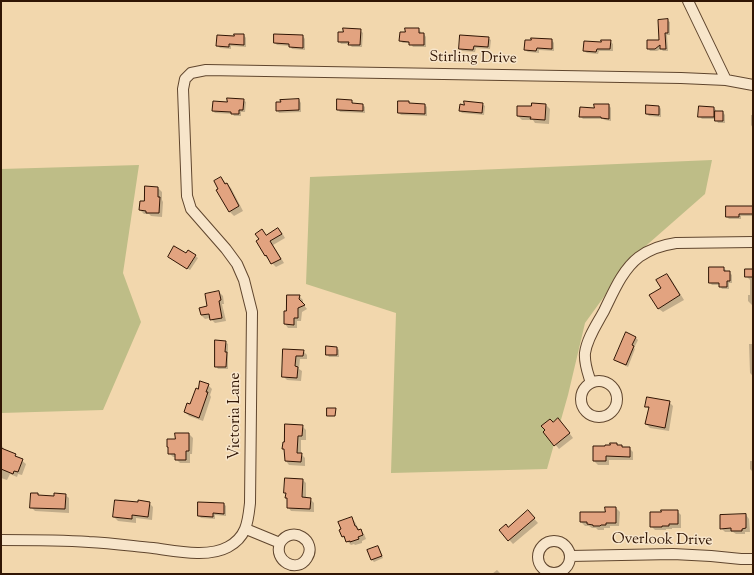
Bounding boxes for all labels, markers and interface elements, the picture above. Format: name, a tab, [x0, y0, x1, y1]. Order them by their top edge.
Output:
street label: Stirling Drive	[429, 49, 517, 69]
street label: Victoria Lane	[227, 372, 245, 460]
street label: Overlook Drive	[612, 531, 712, 551]

